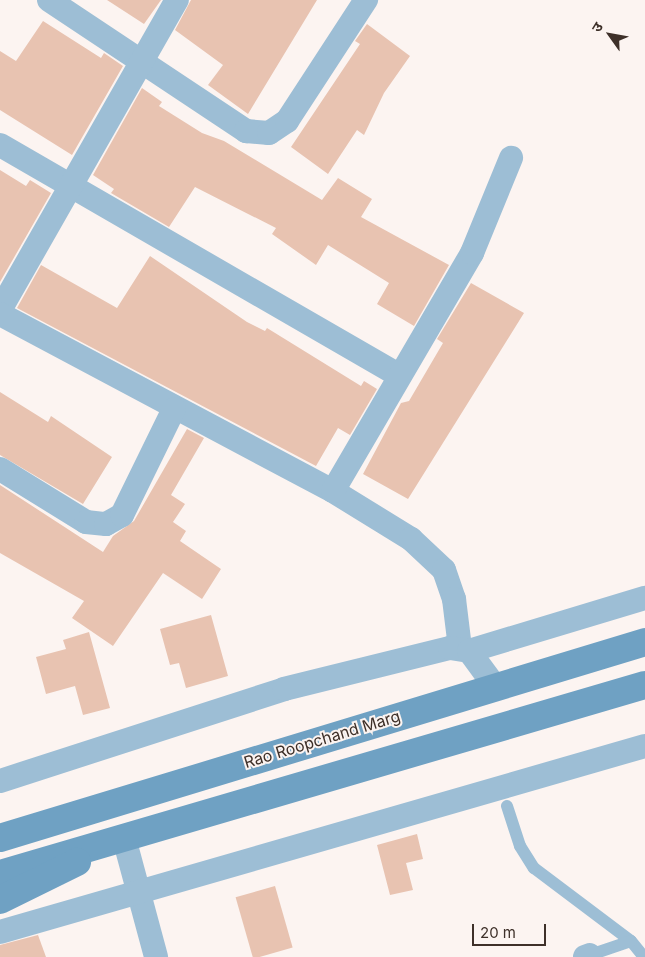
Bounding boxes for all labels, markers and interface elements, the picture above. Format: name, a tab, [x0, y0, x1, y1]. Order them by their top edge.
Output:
north arrow	[585, 10, 635, 60]
text: उ	[587, 19, 606, 35]
street label: Rao Roopchand Marg	[241, 706, 403, 772]
scale bar	[475, 914, 549, 946]
text: 20 m	[480, 923, 516, 942]

